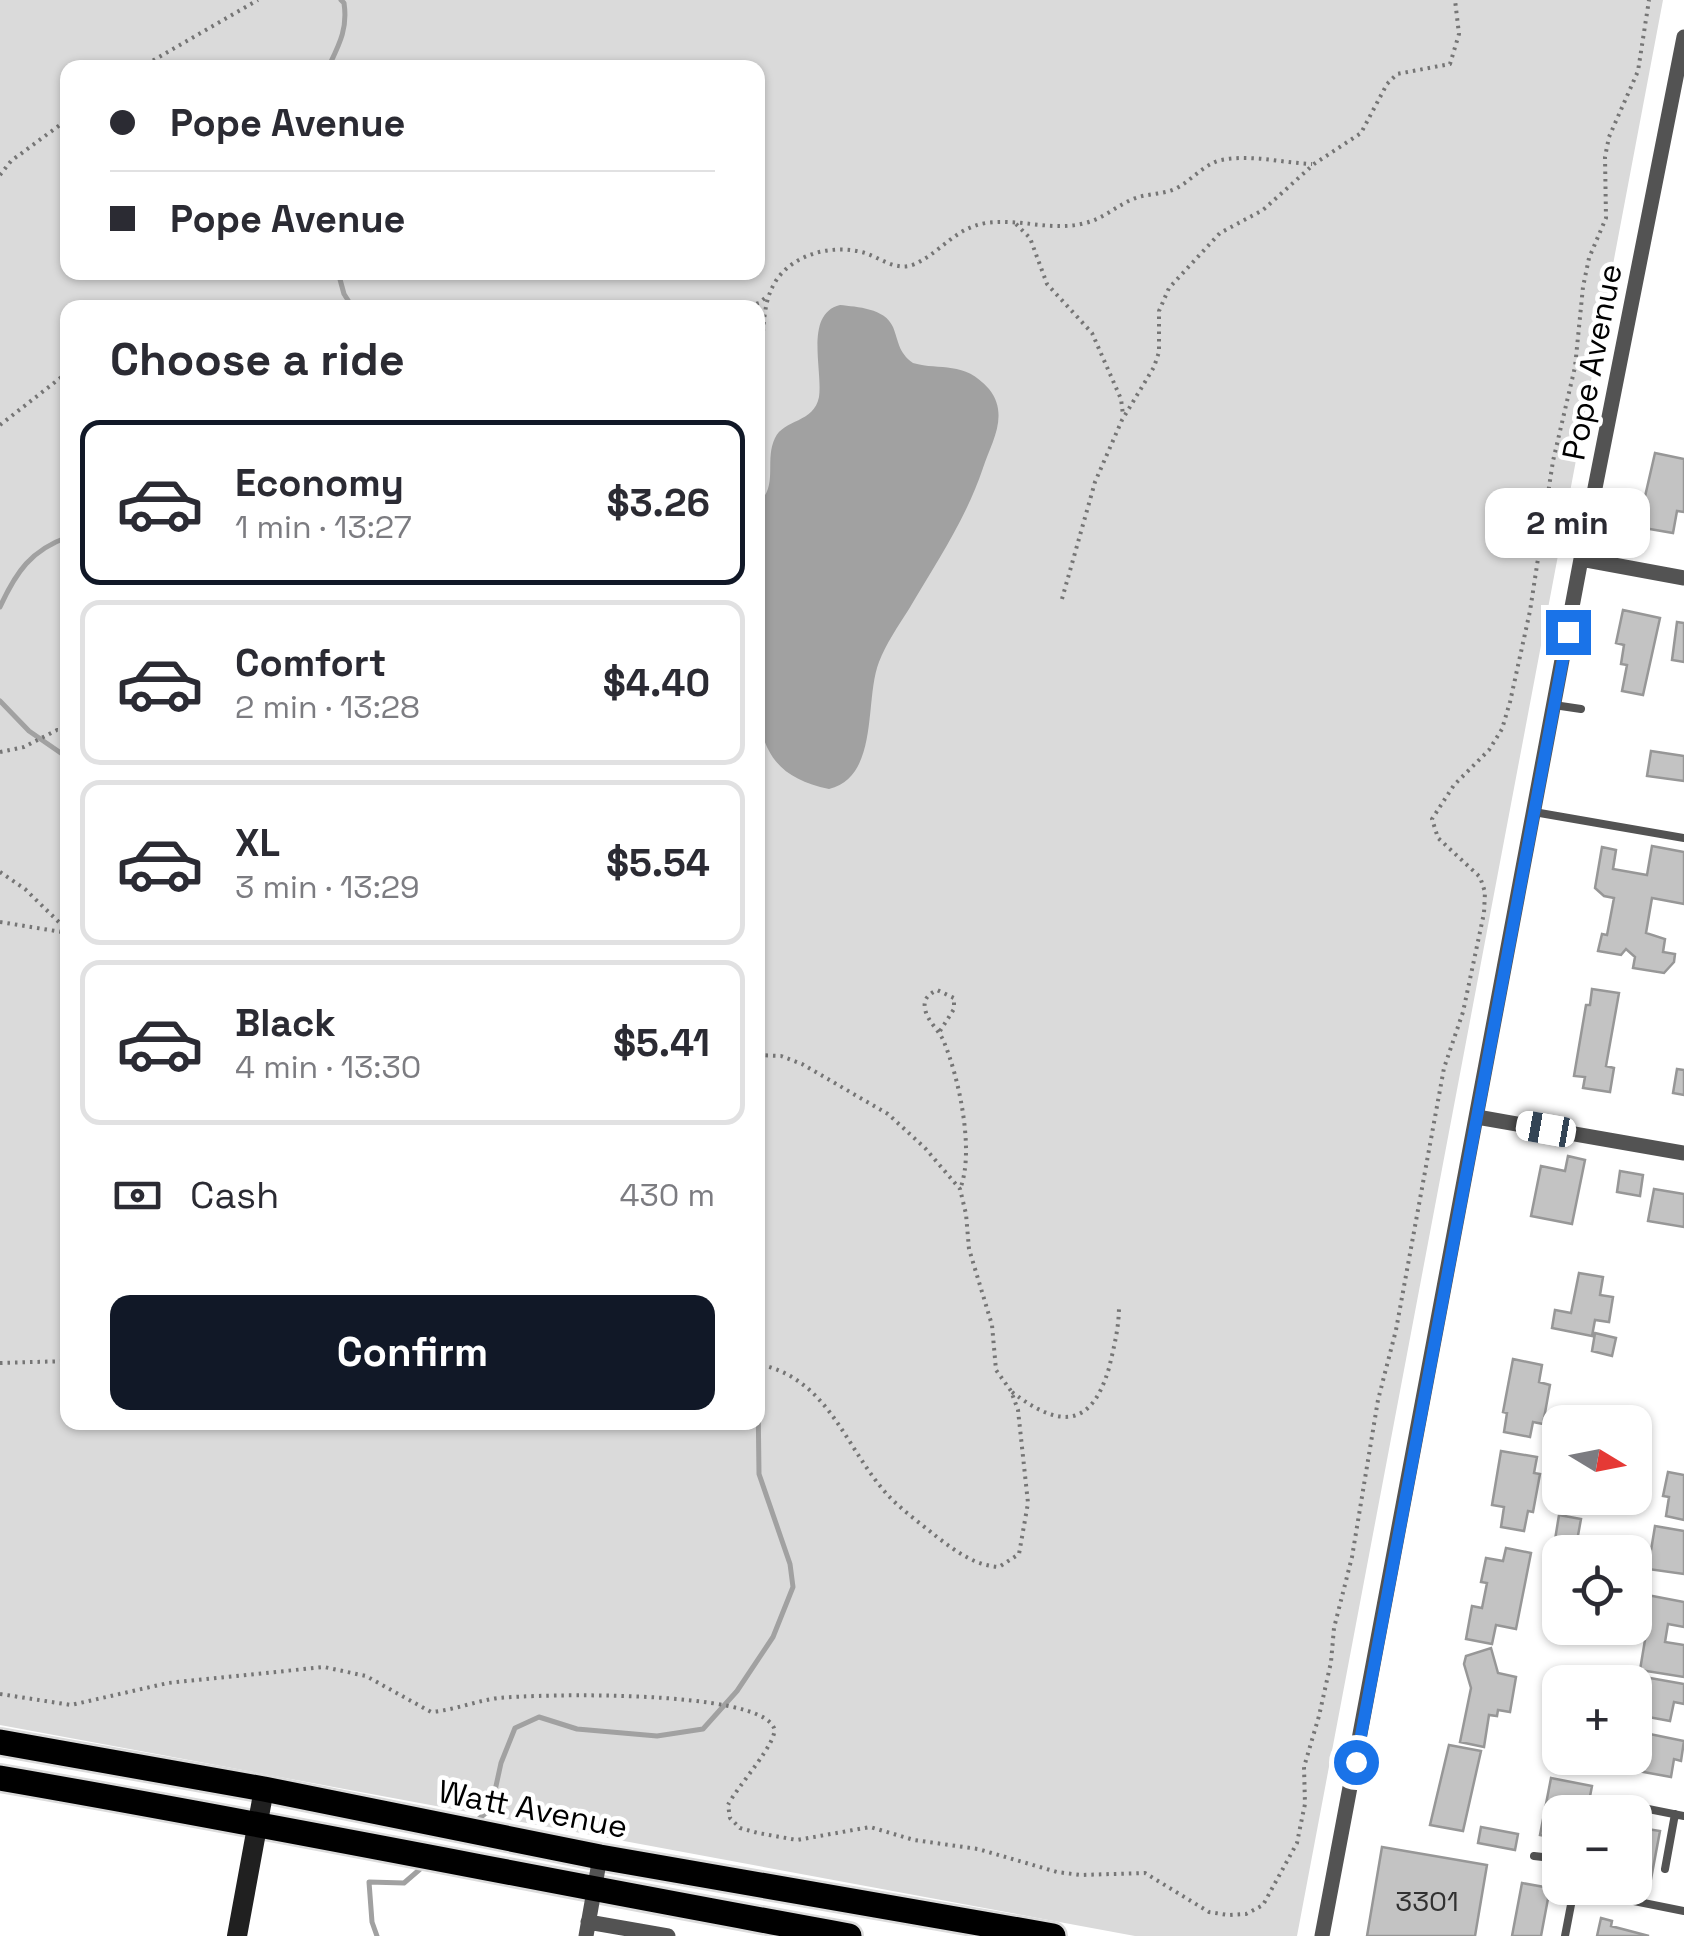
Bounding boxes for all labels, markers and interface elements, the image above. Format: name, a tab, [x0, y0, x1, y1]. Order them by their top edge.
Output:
text: Pope Avenue	[170, 99, 406, 147]
text: Pope Avenue	[170, 195, 406, 243]
street label: Pope Avenue	[1553, 261, 1631, 463]
text: Choose a ride	[110, 331, 405, 388]
icon: car	[115, 458, 205, 548]
text: Economy	[235, 459, 404, 507]
text: $3.26	[606, 479, 710, 527]
callout: 2 min	[1486, 487, 1650, 557]
text: 2 min	[1526, 503, 1609, 543]
text: 1 min · 13:27	[235, 507, 412, 547]
route end	[1546, 610, 1591, 655]
icon: car	[115, 638, 205, 728]
text: Comfort	[235, 639, 386, 687]
text: $4.40	[603, 659, 710, 707]
text: 2 min · 13:28	[235, 687, 420, 727]
icon: car	[115, 818, 205, 908]
text: XL	[235, 819, 280, 867]
text: $5.54	[606, 839, 710, 887]
text: 3 min · 13:29	[235, 867, 420, 907]
icon: car	[115, 998, 205, 1088]
text: Black	[235, 999, 336, 1047]
text: $5.41	[613, 1019, 710, 1067]
text: 4 min · 13:30	[235, 1047, 421, 1087]
car	[1514, 1109, 1578, 1149]
icon: cash	[110, 1168, 165, 1223]
text: Cash	[190, 1171, 279, 1219]
text: 430 m	[619, 1175, 715, 1215]
button: Confirm	[110, 1295, 715, 1410]
north arrow	[1542, 1405, 1652, 1515]
map controls	[1542, 1405, 1652, 1905]
button: locate	[1542, 1535, 1652, 1645]
button: +	[1542, 1665, 1652, 1775]
route start	[1334, 1740, 1379, 1785]
street label: Watt Avenue	[435, 1771, 631, 1847]
button: −	[1542, 1795, 1652, 1905]
house number: 3301	[1395, 1883, 1459, 1919]

